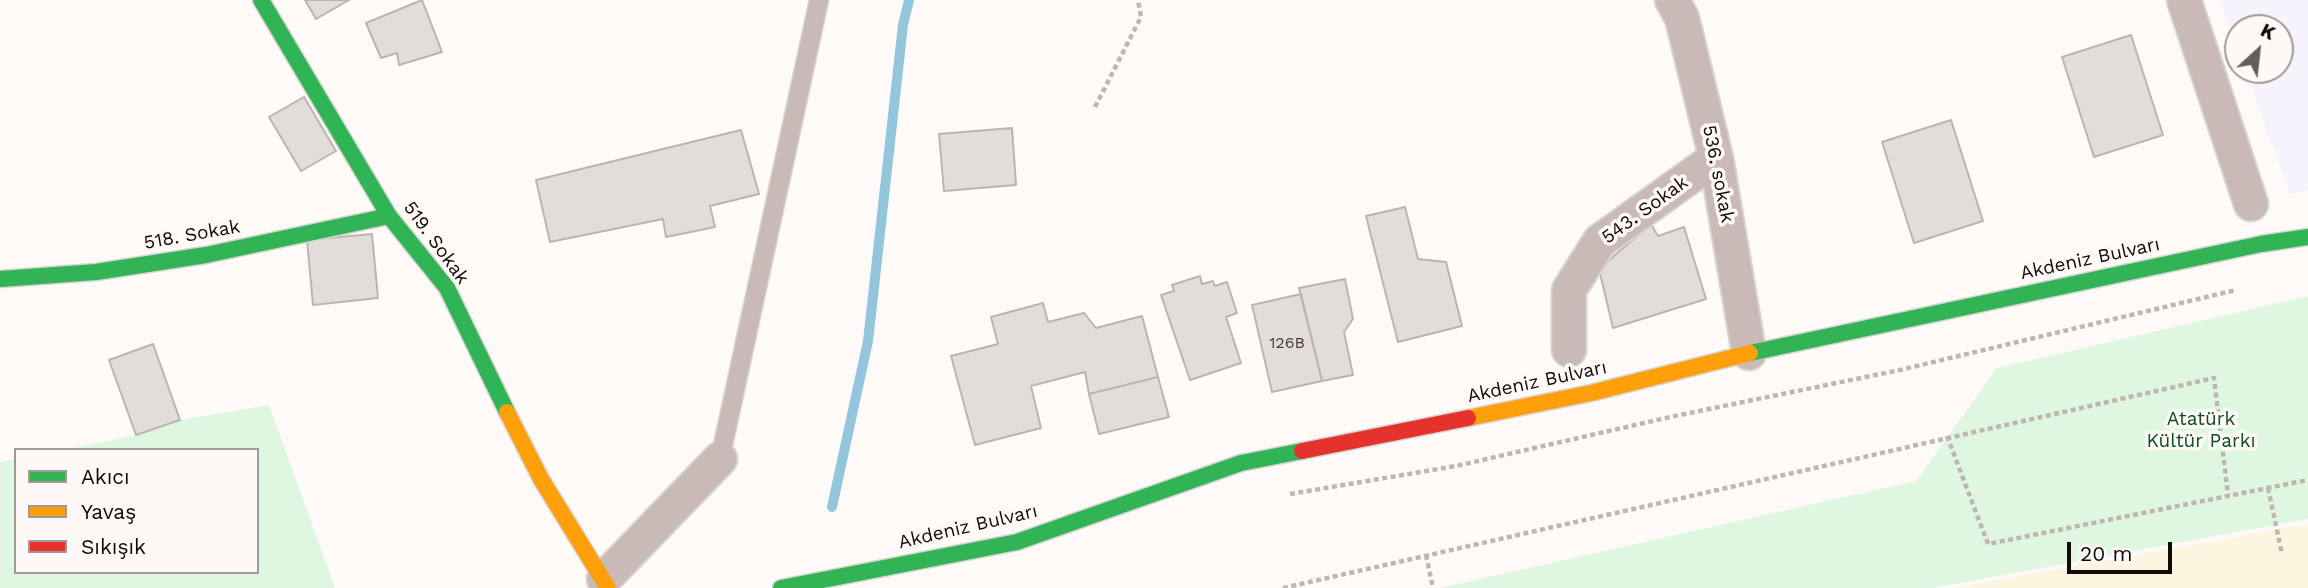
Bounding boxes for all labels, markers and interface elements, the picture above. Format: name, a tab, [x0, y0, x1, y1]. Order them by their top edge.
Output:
north arrow	[2224, 14, 2294, 84]
text: K	[2257, 18, 2279, 45]
street label: 536. sokak	[1697, 123, 1739, 225]
street label: 543. Sokak	[1597, 171, 1693, 249]
street label: 519. Sokak	[398, 197, 474, 289]
street label: 518. Sokak	[142, 215, 242, 255]
street label: Akdeniz Bulvarı	[2018, 233, 2162, 285]
house number: 126B	[1269, 333, 1305, 353]
street label: Akdeniz Bulvarı	[1465, 356, 1609, 408]
park label: Atatürk Kültür Parkı	[2147, 408, 2255, 452]
legend	[14, 448, 259, 574]
text: Akıcı	[81, 464, 130, 489]
text: Yavaş	[81, 499, 136, 524]
street label: Akdeniz Bulvarı	[896, 500, 1040, 554]
scale bar	[2070, 528, 2175, 572]
text: Sıkışık	[81, 534, 146, 559]
text: 20 m	[2080, 541, 2132, 566]

